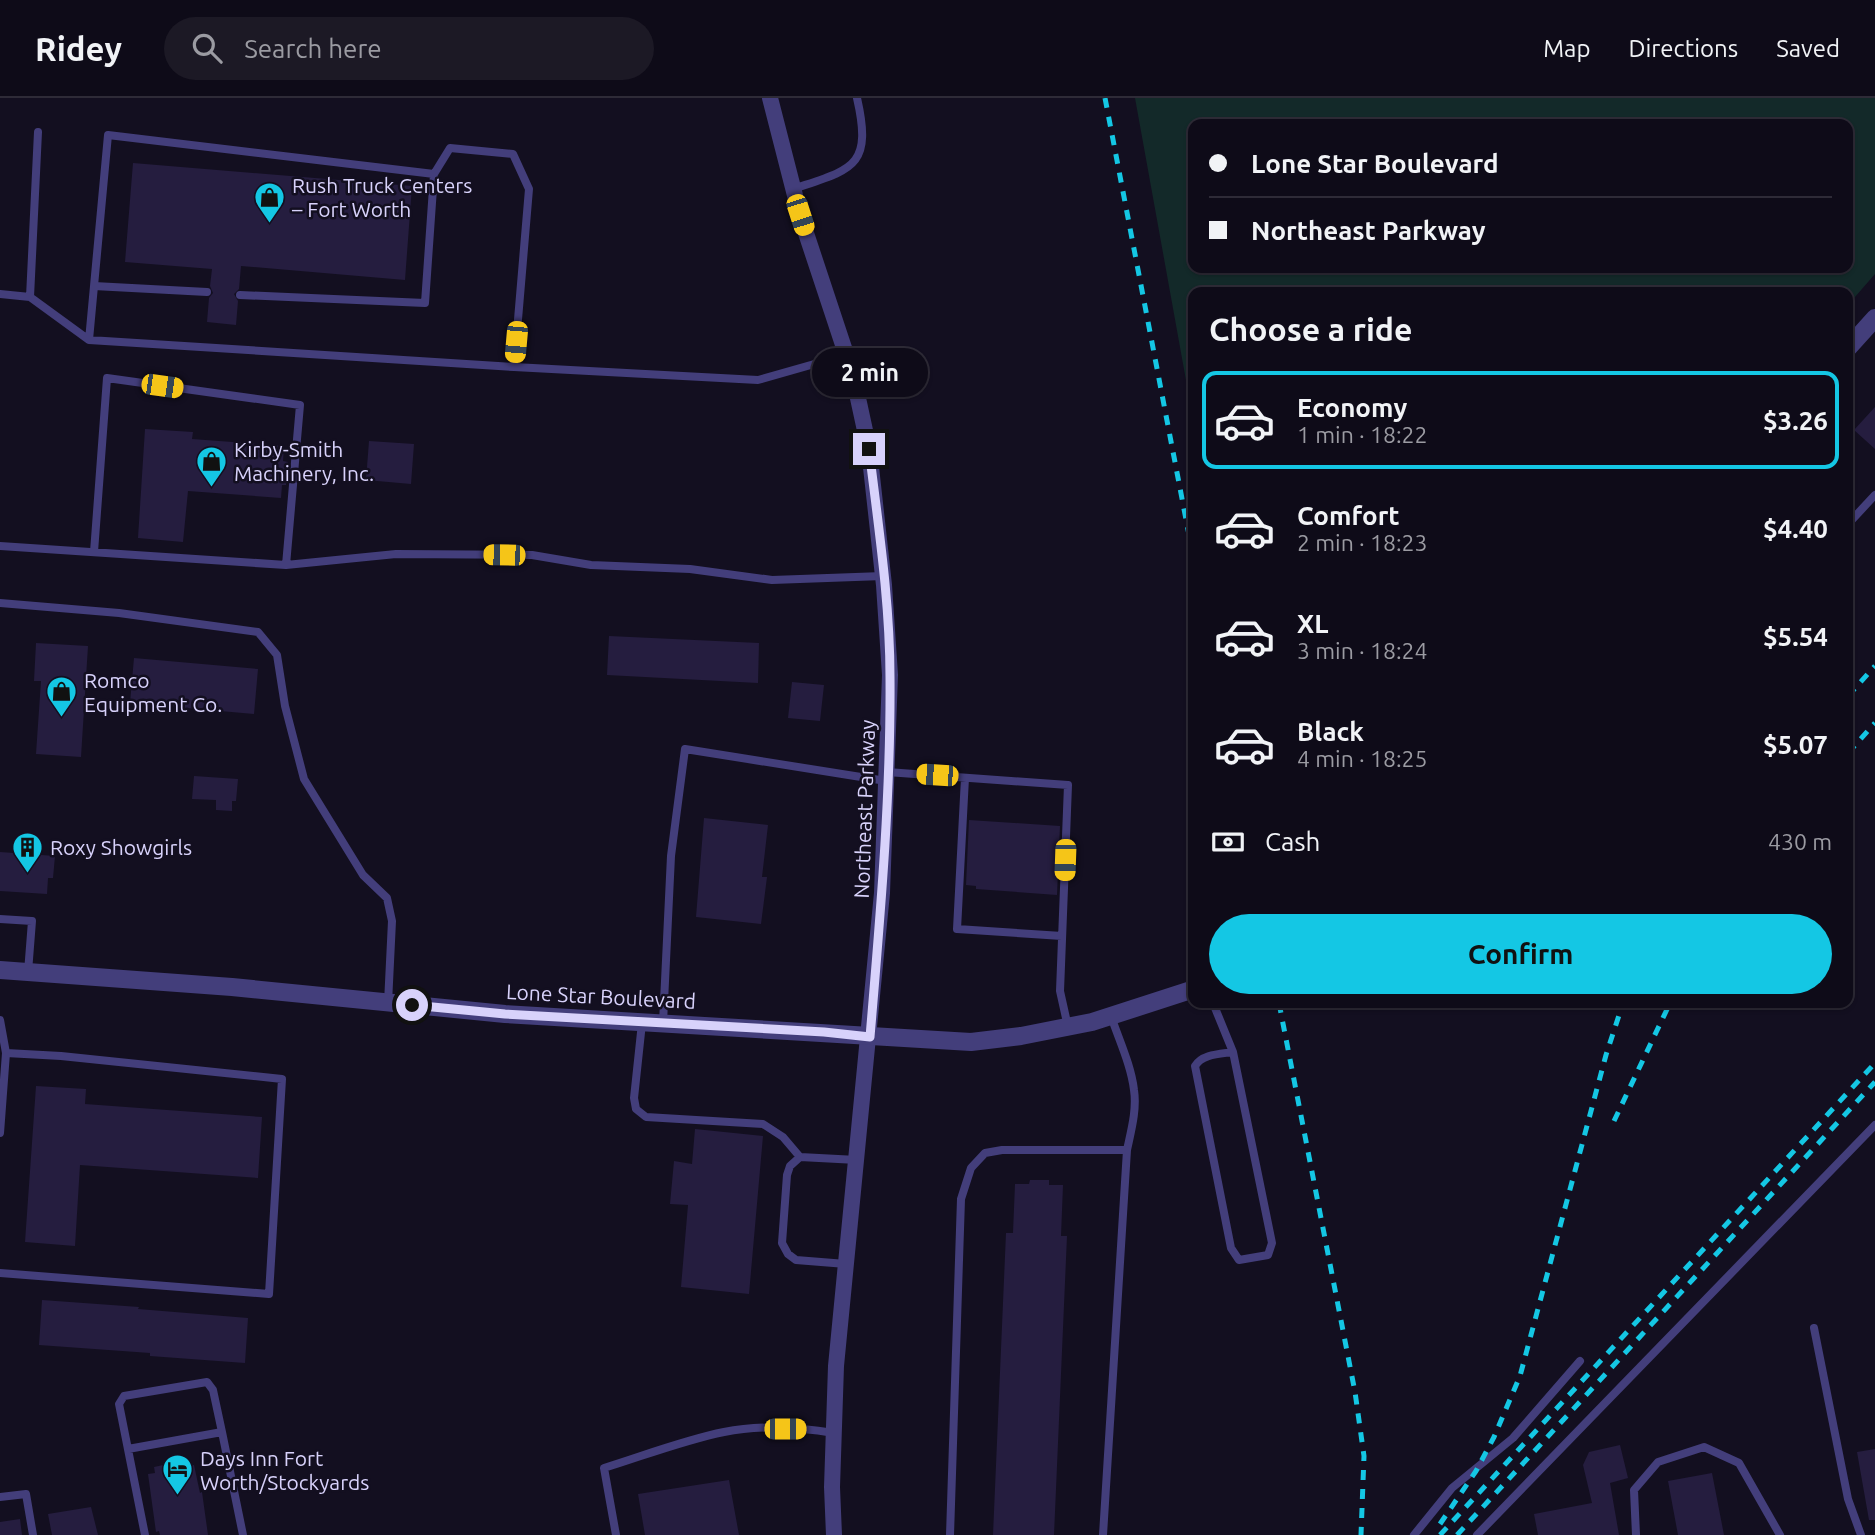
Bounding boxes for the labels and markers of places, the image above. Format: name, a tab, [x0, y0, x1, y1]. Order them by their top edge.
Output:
place label: Rush Truck Centers – Fort Worth	[291, 173, 472, 221]
shop icon: Rush Truck Centers – Fort Worth	[252, 180, 286, 224]
place label: Kirby-Smith Machinery, Inc.	[234, 437, 374, 485]
shop icon: Kirby-Smith Machinery, Inc.	[194, 444, 228, 488]
place label: Romco Equipment Co.	[84, 668, 222, 716]
shop icon: Romco Equipment Co.	[44, 675, 78, 719]
building icon: Roxy Showgirls	[10, 830, 44, 874]
place label: Roxy Showgirls	[50, 835, 192, 859]
place label: Days Inn Fort Worth/Stockyards	[200, 1446, 369, 1494]
hotel icon: Days Inn Fort Worth/Stockyards	[160, 1453, 194, 1497]

